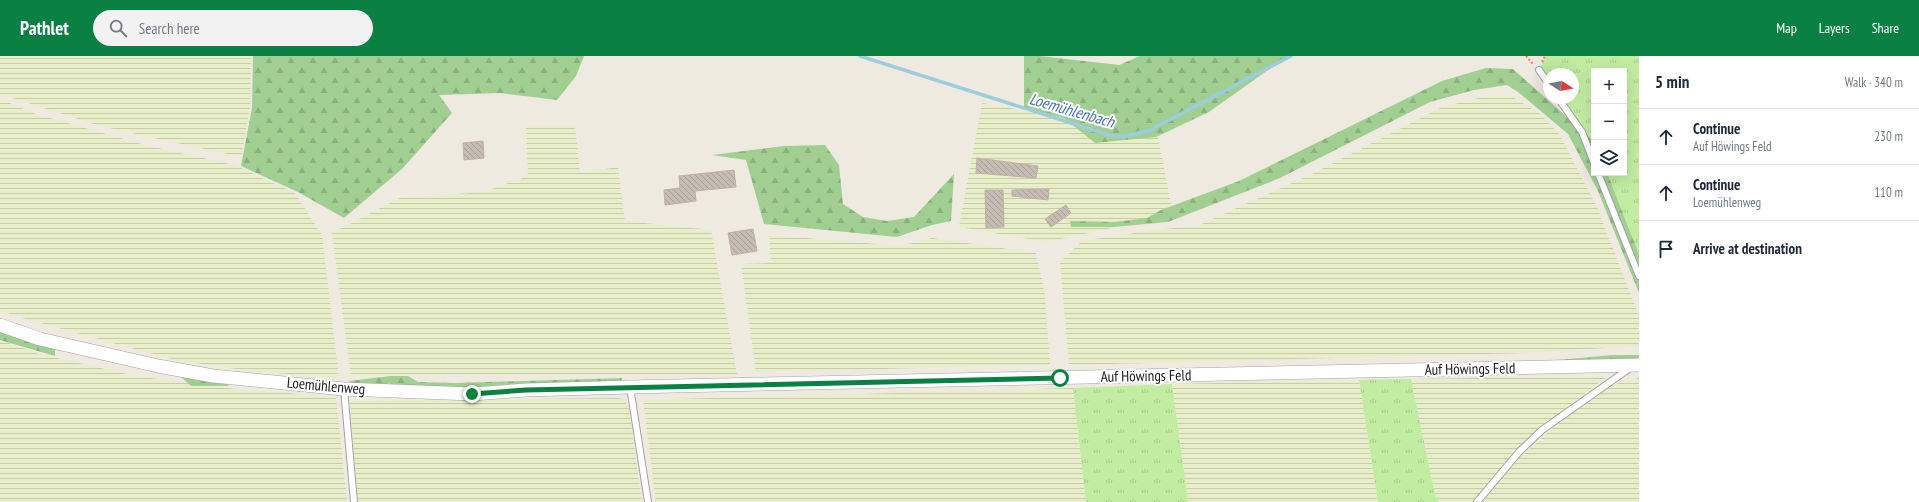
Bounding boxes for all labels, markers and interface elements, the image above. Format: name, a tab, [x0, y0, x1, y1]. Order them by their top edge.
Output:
search box	[93, 10, 373, 46]
text: Pathlet	[20, 16, 69, 40]
icon: search	[107, 17, 129, 39]
text: Search here	[139, 19, 200, 38]
text: Map	[1776, 19, 1797, 37]
text: Layers	[1819, 19, 1850, 37]
text: Share	[1872, 19, 1899, 37]
north arrow	[1543, 68, 1579, 104]
map controls	[1591, 68, 1627, 176]
button: +	[1591, 68, 1627, 104]
text: 5 min	[1655, 71, 1689, 93]
text: Walk · 340 m	[1845, 74, 1903, 91]
water label: Loemühlenbach	[1027, 88, 1118, 132]
button: −	[1591, 104, 1627, 140]
text: Continue	[1693, 119, 1740, 138]
icon: ahead	[1655, 126, 1677, 148]
text: 230 m	[1874, 128, 1903, 145]
text: Auf Höwings Feld	[1693, 138, 1772, 155]
button: layers	[1591, 140, 1627, 176]
text: Continue	[1693, 175, 1740, 194]
icon: ahead	[1655, 182, 1677, 204]
text: 110 m	[1874, 184, 1903, 201]
text: Loemühlenweg	[1693, 194, 1761, 211]
icon: arrive	[1655, 238, 1677, 260]
text: Arrive at destination	[1693, 239, 1802, 258]
street label: Auf Höwings Feld	[1424, 358, 1516, 379]
street label: Auf Höwings Feld	[1100, 365, 1192, 386]
route start	[1051, 369, 1069, 387]
street label: Loemühlenweg	[286, 373, 366, 398]
route end	[463, 385, 481, 403]

